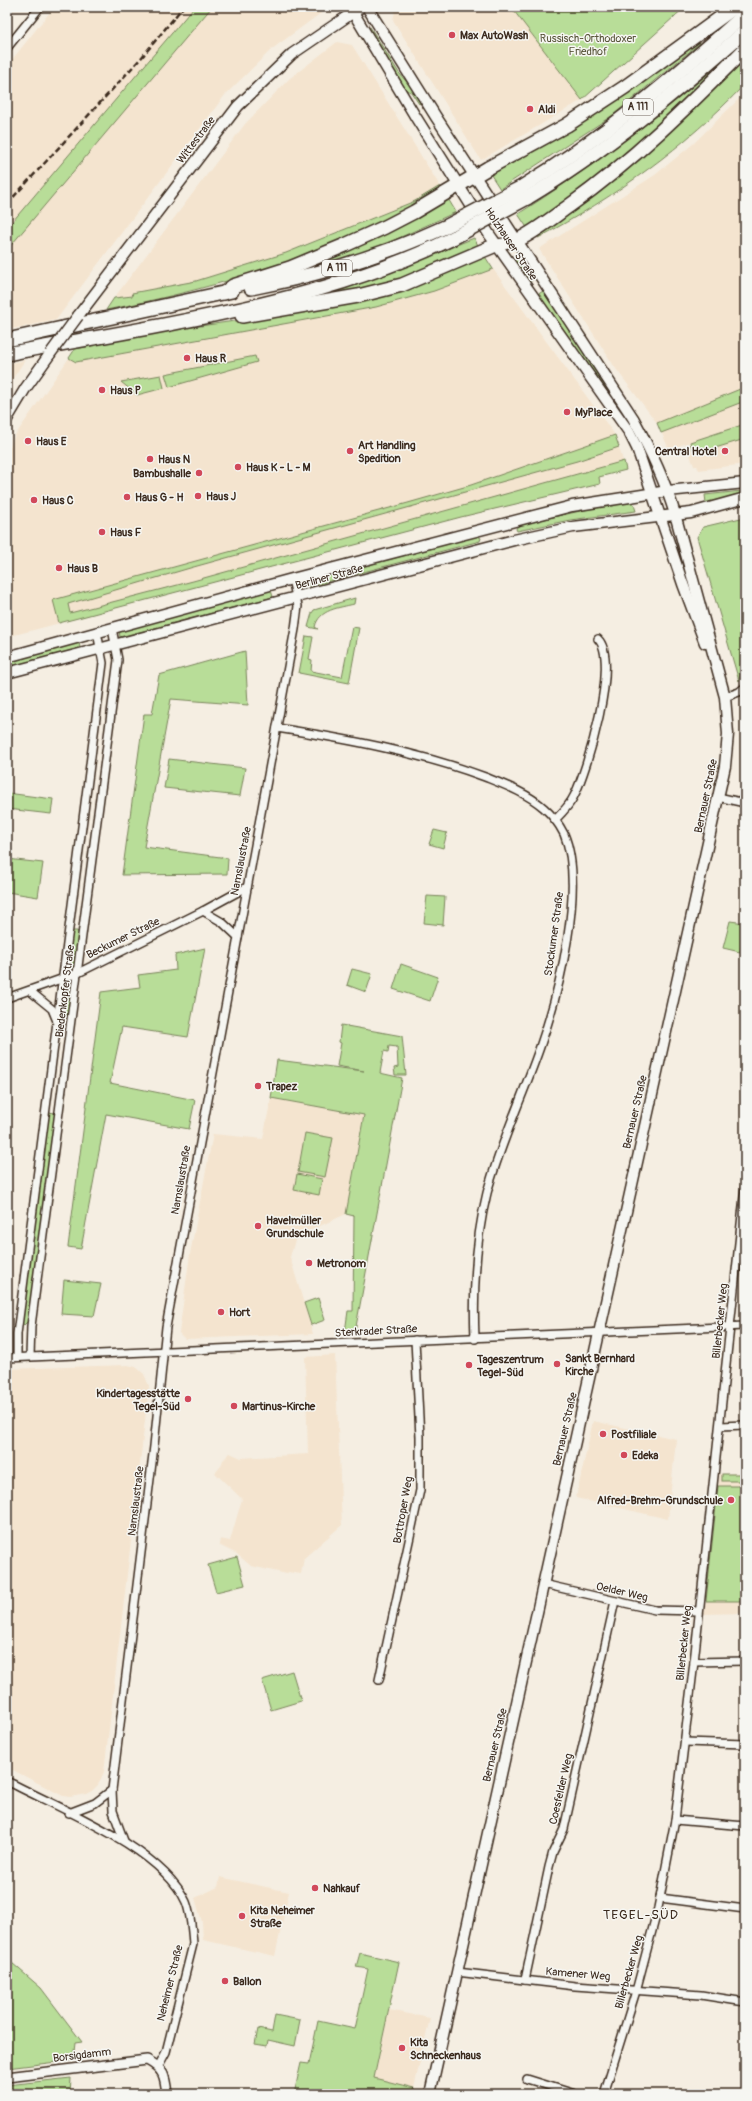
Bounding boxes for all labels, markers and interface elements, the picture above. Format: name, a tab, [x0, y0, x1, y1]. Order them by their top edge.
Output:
place label: Max AutoWash	[460, 29, 528, 42]
marker: Max AutoWash	[447, 30, 457, 40]
park label: Russisch-Orthodoxer Friedhof	[540, 32, 636, 58]
road number: A 111	[623, 99, 653, 115]
place label: Aldi	[538, 103, 555, 116]
marker: Aldi	[525, 104, 535, 114]
street label: Wittestraße	[174, 113, 218, 166]
street label: Holzhauser Straße	[482, 205, 540, 283]
road number: A 111	[322, 260, 352, 276]
place label: Haus R	[195, 352, 227, 365]
marker: Haus R	[182, 353, 192, 363]
place label: Haus P	[110, 384, 141, 397]
marker: Haus P	[97, 385, 107, 395]
place label: MyPlace	[575, 406, 613, 419]
marker: MyPlace	[562, 407, 572, 417]
place label: Haus E	[36, 435, 67, 448]
marker: Haus E	[23, 436, 33, 446]
place label: Art Handling Spedition	[358, 439, 416, 465]
place label: Central Hotel	[655, 445, 717, 458]
marker: Art Handling Spedition	[345, 446, 355, 456]
marker: Central Hotel	[720, 446, 730, 456]
place label: Haus N	[158, 453, 191, 466]
marker: Haus N	[145, 454, 155, 464]
place label: Haus K - L - M	[246, 461, 310, 474]
marker: Haus K - L - M	[233, 462, 243, 472]
place label: Bambushalle	[133, 467, 192, 480]
marker: Bambushalle	[194, 468, 204, 478]
place label: Haus J	[206, 490, 237, 503]
place label: Haus G - H	[135, 491, 183, 504]
marker: Haus J	[193, 491, 203, 501]
marker: Haus G - H	[122, 492, 132, 502]
place label: Haus C	[42, 494, 74, 507]
marker: Haus C	[29, 495, 39, 505]
place label: Haus F	[110, 526, 142, 539]
marker: Haus F	[97, 527, 107, 537]
place label: Haus B	[67, 562, 98, 575]
street label: Berliner Straße	[294, 562, 365, 592]
marker: Haus B	[54, 563, 64, 573]
street label: Bernauer Straße	[692, 757, 720, 834]
street label: Namslaustraße	[228, 825, 254, 897]
street label: Stockumer Straße	[542, 890, 566, 977]
street label: Beckumer Straße	[84, 914, 162, 961]
street label: Biedenkopfer Straße	[53, 943, 77, 1038]
street label: Bernauer Straße	[620, 1073, 650, 1150]
place label: Trapez	[265, 1080, 297, 1093]
marker: Trapez	[253, 1081, 263, 1091]
street label: Namslaustraße	[169, 1144, 194, 1216]
place label: Havelmüller Grundschule	[266, 1214, 324, 1240]
marker: Havelmüller Grundschule	[253, 1221, 263, 1231]
place label: Metronom	[317, 1257, 366, 1270]
marker: Metronom	[304, 1258, 314, 1268]
street label: Billerbecker Weg	[710, 1282, 730, 1359]
place label: Hort	[229, 1306, 251, 1319]
marker: Hort	[216, 1307, 226, 1317]
street label: Sterkrader Straße	[335, 1322, 418, 1340]
place label: Sankt Bernhard Kirche	[565, 1352, 635, 1378]
place label: Tageszentrum Tegel-Süd	[476, 1353, 544, 1379]
marker: Sankt Bernhard Kirche	[552, 1359, 562, 1369]
marker: Tageszentrum Tegel-Süd	[464, 1360, 474, 1370]
place label: Kindertagesstätte Tegel-Süd	[96, 1387, 181, 1413]
street label: Bernauer Straße	[550, 1390, 580, 1467]
marker: Kindertagesstätte Tegel-Süd	[183, 1394, 193, 1404]
place label: Martinus-Kirche	[242, 1400, 316, 1413]
marker: Martinus-Kirche	[229, 1401, 239, 1411]
place label: Postfiliale	[611, 1428, 657, 1441]
marker: Postfiliale	[598, 1429, 608, 1439]
place label: Edeka	[632, 1449, 658, 1462]
marker: Edeka	[619, 1450, 629, 1460]
street label: Namslaustraße	[125, 1465, 147, 1537]
street label: Bottroper Weg	[391, 1475, 415, 1545]
place label: Alfred-Brehm-Grundschule	[597, 1494, 724, 1507]
marker: Alfred-Brehm-Grundschule	[726, 1495, 736, 1505]
street label: Oelder Weg	[595, 1580, 650, 1604]
street label: Billerbecker Weg	[674, 1604, 694, 1681]
street label: Bernauer Straße	[480, 1706, 510, 1783]
street label: Coesfelder Weg	[547, 1752, 576, 1826]
place label: Nahkauf	[323, 1882, 361, 1895]
marker: Nahkauf	[310, 1883, 320, 1893]
place label: Kita Neheimer Straße	[250, 1904, 316, 1930]
district label: TEGEL-SÜD	[603, 1907, 679, 1923]
marker: Kita Neheimer Straße	[237, 1911, 247, 1921]
street label: Billerbecker Weg	[612, 1933, 646, 2010]
street label: Neheimer Straße	[154, 1943, 186, 2022]
street label: Kamener Weg	[545, 1965, 611, 1983]
place label: Ballon	[233, 1975, 262, 1988]
marker: Ballon	[220, 1976, 230, 1986]
place label: Kita Schneckenhaus	[410, 2036, 481, 2062]
marker: Kita Schneckenhaus	[397, 2043, 407, 2053]
street label: Borsigdamm	[52, 2045, 112, 2065]

